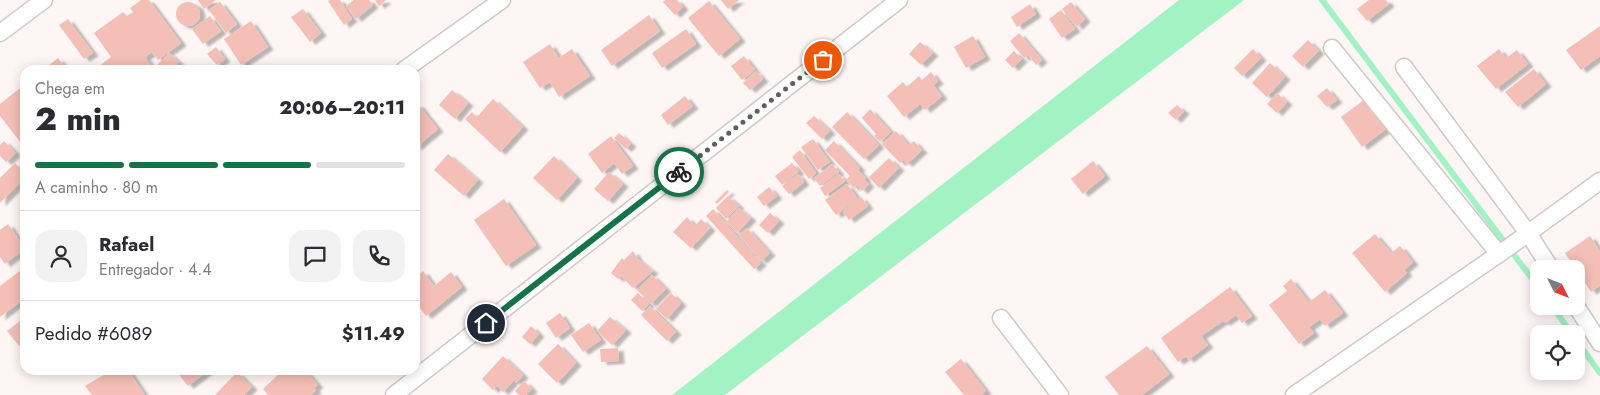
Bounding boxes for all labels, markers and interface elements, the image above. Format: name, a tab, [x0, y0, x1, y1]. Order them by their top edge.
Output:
pin	[802, 39, 844, 81]
icon: bag	[809, 46, 837, 74]
text: Chega em	[35, 77, 105, 100]
text: 20:06–20:11	[279, 94, 405, 121]
text: 2 min	[35, 96, 121, 142]
courier	[654, 147, 704, 197]
icon: bike	[665, 158, 693, 186]
text: A caminho · 80 m	[35, 176, 158, 199]
button: person	[35, 230, 87, 282]
button: chat	[289, 230, 341, 282]
button: phone	[353, 230, 405, 282]
text: Rafael	[99, 231, 154, 258]
text: Entregador · 4.4	[99, 258, 212, 281]
north arrow	[1530, 260, 1585, 315]
map controls	[1530, 260, 1585, 380]
pin	[465, 302, 507, 344]
icon: home	[472, 309, 500, 337]
text: Pedido #6089	[35, 320, 152, 347]
text: $11.49	[342, 320, 405, 347]
button: locate	[1530, 325, 1585, 380]

